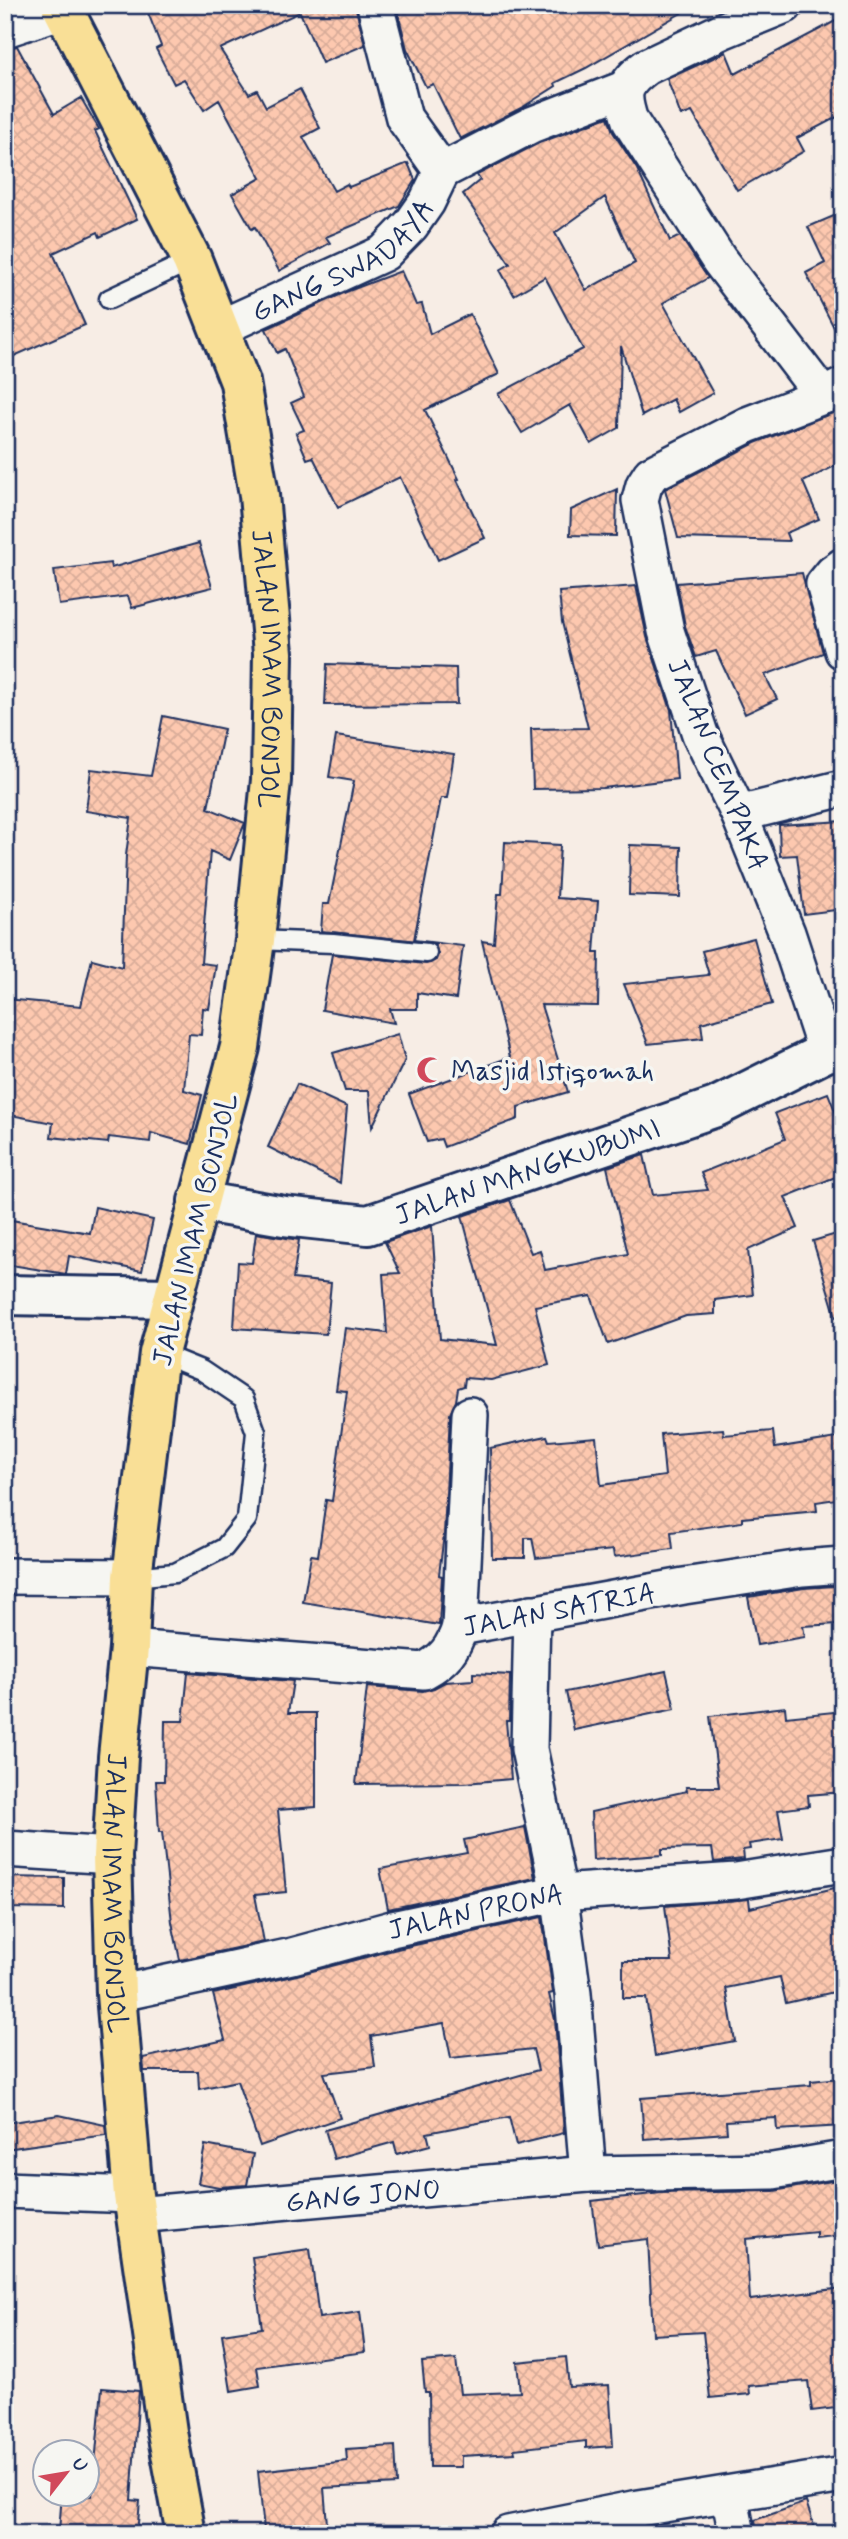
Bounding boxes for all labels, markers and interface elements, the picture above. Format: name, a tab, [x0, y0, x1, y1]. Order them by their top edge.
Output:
street label: GANG SWADAYA	[246, 192, 445, 332]
street label: JALAN IMAM BONJOL	[241, 528, 289, 811]
street label: JALAN CEMPAKA	[657, 653, 776, 877]
place label: Masjid Istiqomah	[451, 1054, 654, 1091]
mosque icon: Masjid Istiqomah	[415, 1055, 445, 1085]
street label: JALAN IMAM BONJOL	[145, 1089, 248, 1370]
street label: JALAN MANGKUBUMI	[391, 1111, 666, 1236]
street label: JALAN SATRIA	[460, 1576, 659, 1647]
street label: JALAN IMAM BONJOL	[91, 1752, 135, 2035]
street label: JALAN PRONA	[385, 1877, 567, 1950]
street label: GANG JONO	[284, 2171, 443, 2222]
north arrow	[32, 2438, 102, 2508]
text: U	[65, 2453, 93, 2477]

